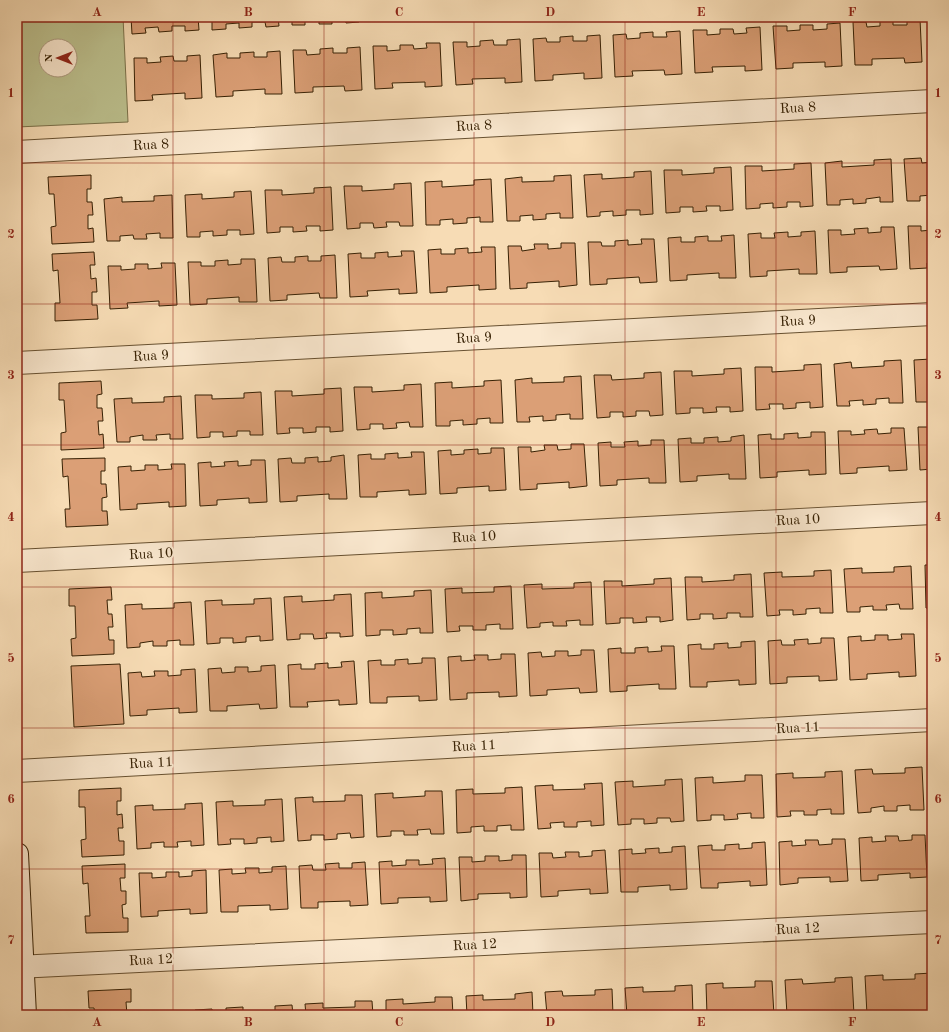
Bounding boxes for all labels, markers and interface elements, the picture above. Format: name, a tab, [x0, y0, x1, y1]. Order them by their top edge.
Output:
text: A	[92, 6, 102, 19]
text: B	[243, 6, 253, 19]
text: C	[395, 6, 403, 19]
text: D	[545, 6, 555, 19]
text: E	[697, 6, 706, 19]
text: F	[848, 6, 857, 19]
north arrow	[38, 38, 78, 78]
text: N	[44, 53, 55, 62]
text: 1	[7, 87, 15, 100]
text: 1	[934, 87, 942, 100]
street label: Rua 8	[779, 100, 817, 116]
street label: Rua 8	[455, 118, 493, 134]
street label: Rua 8	[132, 137, 170, 153]
text: 2	[7, 228, 15, 241]
text: 2	[934, 228, 942, 241]
street label: Rua 9	[779, 313, 817, 329]
street label: Rua 9	[455, 330, 493, 346]
street label: Rua 9	[132, 348, 170, 364]
text: 3	[7, 369, 15, 382]
text: 3	[934, 369, 942, 382]
text: 4	[7, 511, 15, 524]
text: 4	[934, 511, 942, 524]
street label: Rua 10	[775, 512, 821, 528]
street label: Rua 10	[451, 529, 497, 545]
street label: Rua 10	[128, 546, 174, 562]
text: 5	[7, 652, 15, 665]
text: 5	[934, 652, 942, 665]
street label: Rua 11	[775, 720, 821, 736]
street label: Rua 11	[451, 738, 497, 754]
street label: Rua 11	[128, 755, 174, 771]
text: 6	[7, 793, 15, 806]
text: 6	[934, 793, 942, 806]
street label: Rua 12	[775, 921, 821, 937]
text: 7	[7, 934, 15, 947]
text: 7	[934, 934, 942, 947]
street label: Rua 12	[452, 937, 498, 953]
street label: Rua 12	[128, 952, 174, 968]
text: A	[92, 1016, 102, 1029]
text: B	[243, 1016, 253, 1029]
text: C	[395, 1016, 403, 1029]
text: D	[545, 1016, 555, 1029]
text: E	[697, 1016, 706, 1029]
text: F	[848, 1016, 857, 1029]

